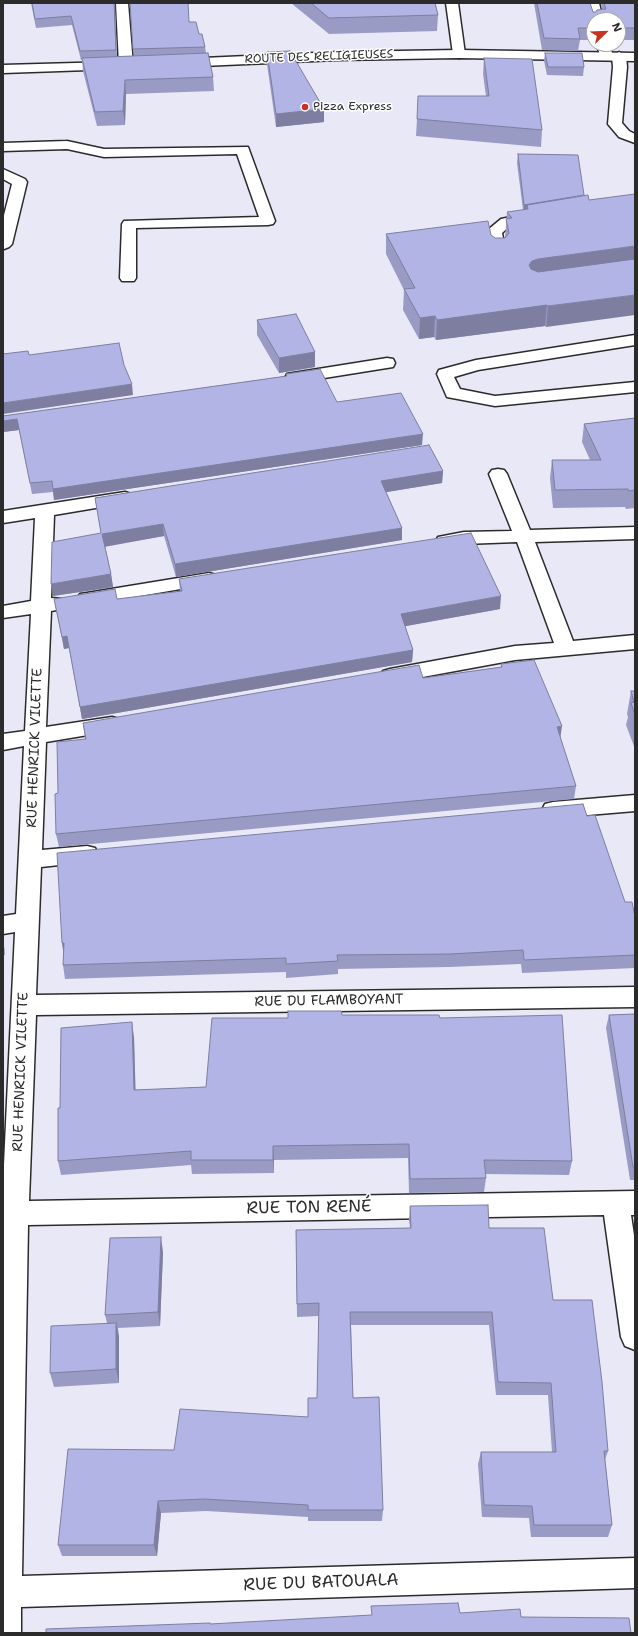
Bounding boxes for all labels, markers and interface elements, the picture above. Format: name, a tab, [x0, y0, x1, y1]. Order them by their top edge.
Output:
north arrow	[586, 12, 626, 52]
text: N	[608, 21, 625, 34]
street label: ROUTE DES RELIGIEUSES	[244, 47, 394, 67]
place label: Pizza Express	[313, 100, 392, 114]
marker: Pizza Express	[300, 102, 310, 112]
street label: RUE HENRICK VILETTE	[24, 668, 46, 828]
street label: RUE DU FLAMBOYANT	[254, 991, 404, 1011]
street label: RUE HENRICK VILETTE	[10, 992, 32, 1152]
street label: RUE TON RENÉ	[246, 1197, 372, 1219]
street label: RUE DU BATOUALA	[243, 1570, 399, 1596]

